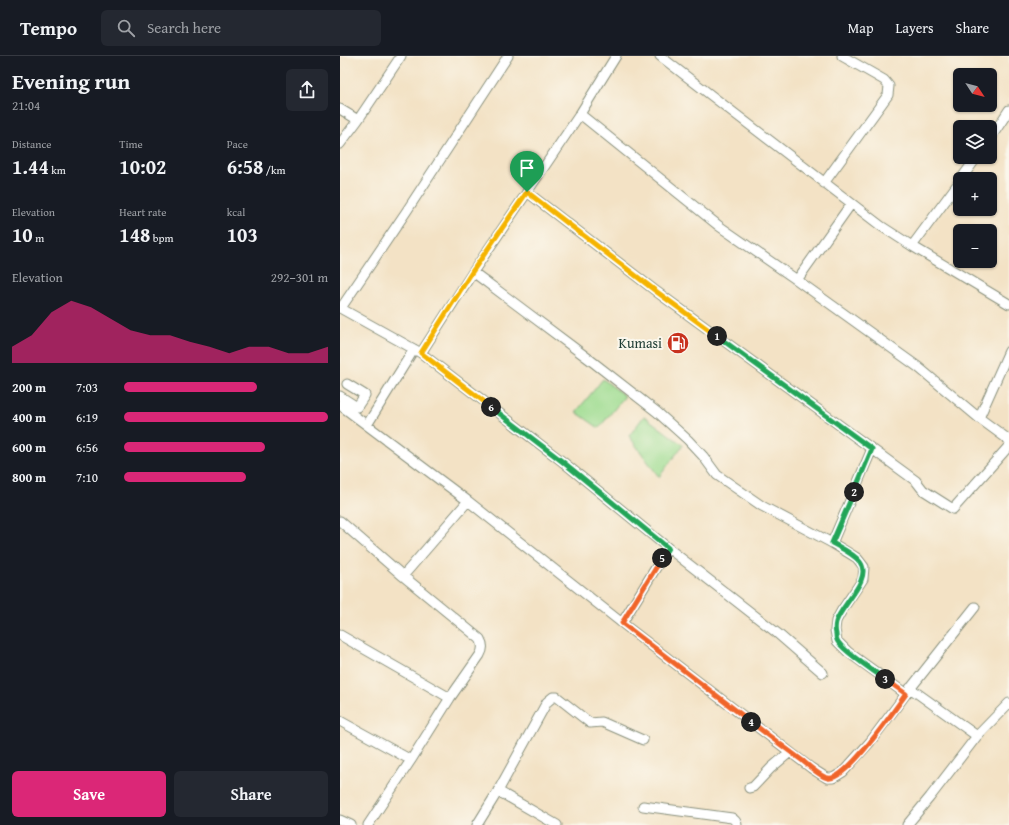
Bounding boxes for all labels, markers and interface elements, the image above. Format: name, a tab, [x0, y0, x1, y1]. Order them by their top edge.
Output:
search box	[101, 10, 381, 46]
text: Tempo	[20, 14, 77, 42]
icon: search	[115, 17, 137, 39]
text: Search here	[147, 17, 221, 38]
text: Map	[848, 18, 874, 38]
text: Layers	[896, 18, 934, 38]
text: Share	[956, 18, 989, 38]
text: Evening run	[12, 65, 130, 97]
north arrow	[953, 68, 997, 112]
map controls	[953, 68, 997, 268]
button: share	[286, 69, 328, 111]
text: 21:04	[12, 96, 40, 115]
button: layers	[953, 120, 997, 164]
text: Distance	[12, 136, 51, 152]
text: Time	[119, 136, 143, 152]
text: Pace	[227, 136, 248, 152]
pin	[510, 151, 544, 192]
text: 1.44	[12, 152, 49, 181]
text: 10:02	[119, 152, 166, 181]
text: 6:58	[227, 152, 263, 181]
icon: arrive	[516, 157, 538, 179]
text: km	[49, 162, 66, 178]
text: /km	[263, 162, 286, 178]
button: +	[953, 172, 997, 216]
text: Elevation	[12, 204, 55, 220]
text: Heart rate	[119, 204, 167, 220]
text: kcal	[227, 204, 245, 220]
text: 10	[12, 220, 33, 249]
text: 148	[119, 220, 150, 249]
text: 103	[227, 220, 258, 249]
button: −	[953, 224, 997, 268]
text: m	[33, 230, 44, 246]
text: bpm	[150, 230, 173, 246]
text: Elevation	[12, 268, 63, 287]
text: 292–301 m	[271, 268, 328, 287]
pin: 1	[707, 326, 727, 346]
text: 1	[714, 328, 720, 344]
fuel station icon: Kumasi	[665, 330, 691, 356]
place label: Kumasi	[619, 333, 662, 353]
text: 200 m	[12, 378, 46, 397]
text: 7:03	[76, 378, 98, 397]
pin: 6	[481, 397, 501, 417]
text: 6	[488, 399, 494, 415]
text: 400 m	[12, 408, 46, 427]
text: 6:19	[76, 408, 98, 427]
text: 600 m	[12, 438, 46, 457]
text: 6:56	[76, 438, 98, 457]
text: 800 m	[12, 468, 46, 487]
text: 7:10	[76, 468, 98, 487]
pin: 2	[844, 482, 864, 502]
text: 2	[851, 484, 857, 500]
pin: 5	[652, 548, 672, 568]
text: 5	[659, 550, 665, 566]
pin: 3	[875, 669, 895, 689]
text: 3	[882, 671, 888, 687]
pin: 4	[741, 712, 761, 732]
text: 4	[748, 714, 754, 730]
button: Save	[12, 771, 166, 817]
button: Share	[174, 771, 328, 817]

